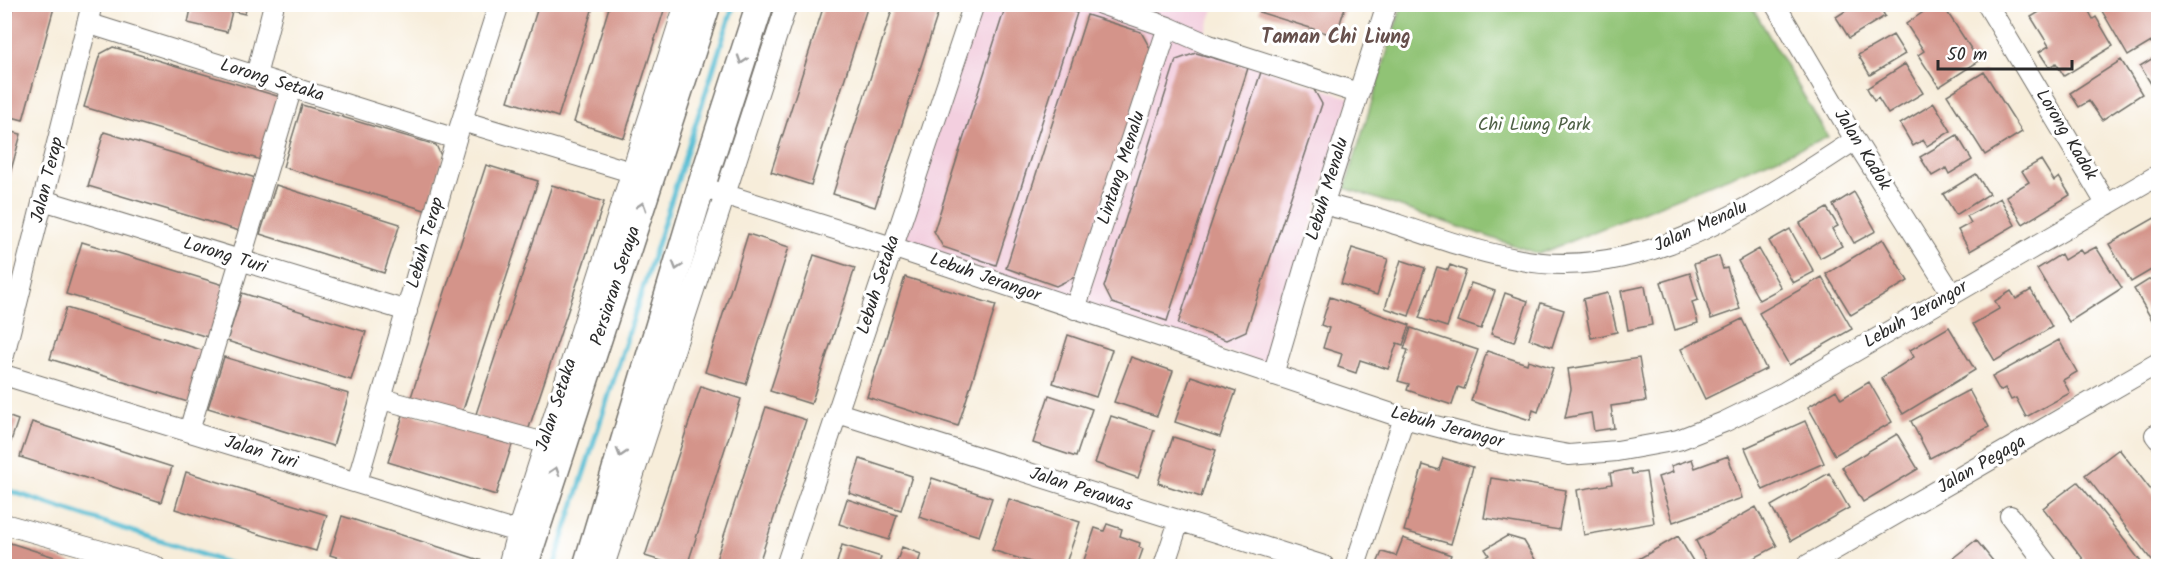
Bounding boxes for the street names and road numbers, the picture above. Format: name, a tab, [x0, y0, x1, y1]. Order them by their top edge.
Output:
street label: Lorong Setaka	[216, 51, 328, 111]
street label: Lorong Kadok	[2027, 84, 2105, 187]
street label: Jalan Kadok	[1826, 104, 1899, 197]
street label: Lintang Menalu	[1090, 107, 1154, 229]
street label: Jalan Terap	[23, 134, 73, 226]
street label: Lebuh Menalu	[1299, 134, 1358, 244]
street label: Jalan Menalu	[1649, 193, 1753, 261]
street label: Lebuh Terap	[399, 194, 453, 292]
street label: Persiaran Seraya	[583, 222, 649, 350]
street label: Lorong Turi	[180, 230, 271, 283]
street label: Lebuh Setaka	[849, 232, 909, 338]
street label: Lebuh Jerangor	[925, 245, 1046, 311]
street label: Lebuh Jerangor	[1858, 273, 1974, 357]
street label: Jalan Setaka	[528, 355, 586, 455]
street label: Lebuh Jerangor	[1387, 399, 1508, 457]
street label: Jalan Turi	[221, 428, 302, 478]
street label: Jalan Pegaga	[1932, 428, 2032, 502]
street label: Jalan Perawas	[1026, 460, 1137, 520]

